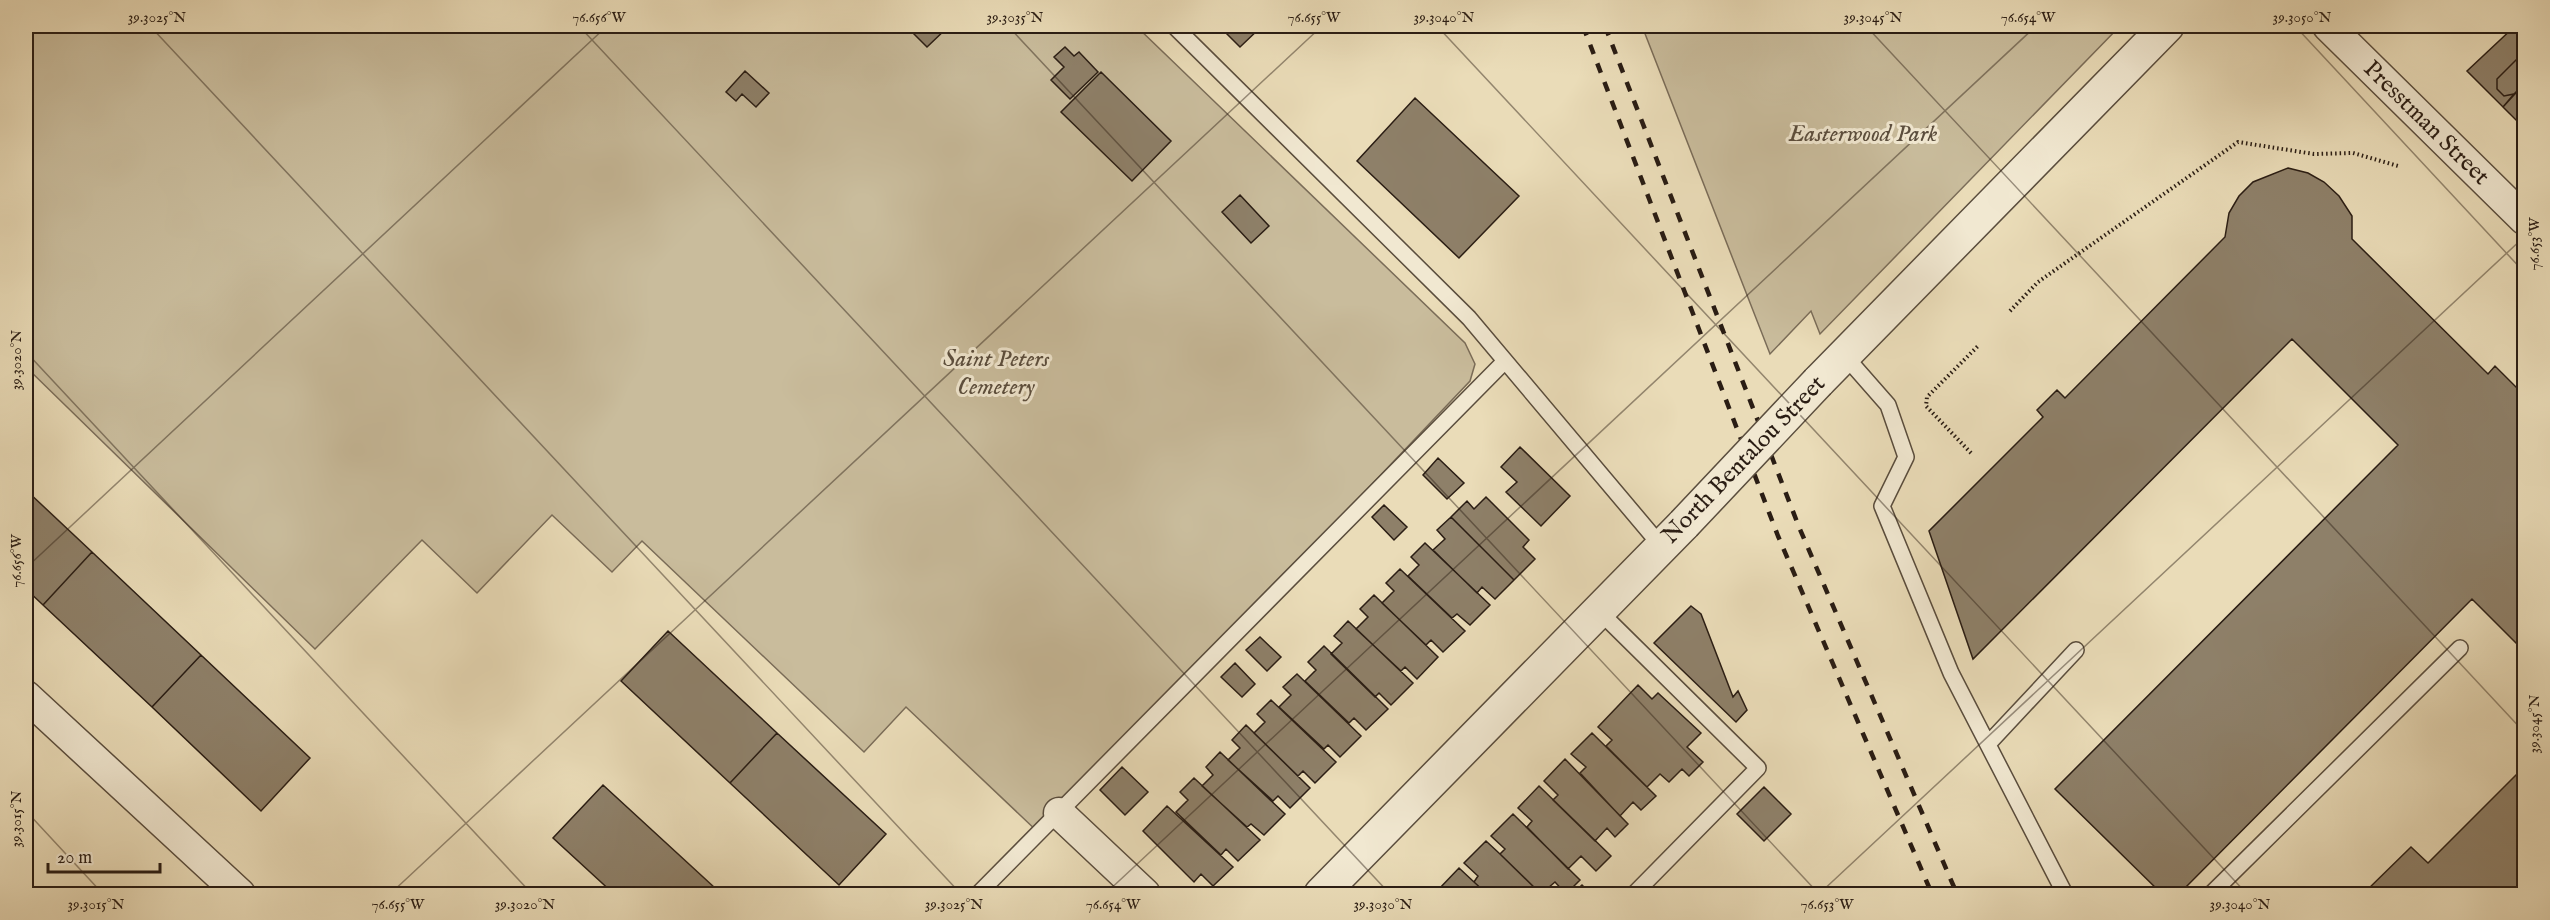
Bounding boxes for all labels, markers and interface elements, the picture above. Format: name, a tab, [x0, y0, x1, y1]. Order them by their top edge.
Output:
text: 39.3025°N	[128, 8, 186, 27]
text: 76.656°W	[572, 8, 627, 27]
text: 39.3035°N	[986, 8, 1044, 27]
text: 76.655°W	[1288, 8, 1341, 27]
text: 39.3040°N	[1414, 8, 1474, 27]
text: 39.3045°N	[1844, 8, 1902, 27]
text: 76.654°W	[2001, 8, 2056, 27]
text: 39.3050°N	[2273, 8, 2331, 27]
street label: Presstman Street	[2357, 54, 2496, 192]
park label: Easterwood Park	[1788, 119, 1938, 150]
text: 76.653°W	[2525, 217, 2544, 270]
text: 39.3020°N	[7, 330, 26, 390]
park label: Saint Peters Cemetery	[943, 344, 1050, 403]
street label: North Bentalou Street	[1655, 369, 1833, 551]
text: 76.656°W	[7, 533, 26, 588]
text: 39.3045°N	[2525, 695, 2544, 753]
text: 39.3015°N	[7, 790, 26, 848]
scale bar	[48, 836, 160, 874]
text: 20 m	[57, 847, 92, 870]
text: 39.3015°N	[68, 895, 125, 914]
text: 76.655°W	[372, 895, 425, 914]
text: 39.3020°N	[495, 895, 555, 914]
text: 39.3025°N	[925, 895, 983, 914]
text: 76.654°W	[1086, 895, 1141, 914]
text: 39.3030°N	[1353, 895, 1413, 914]
text: 76.653°W	[1801, 895, 1854, 914]
text: 39.3040°N	[2210, 895, 2270, 914]

